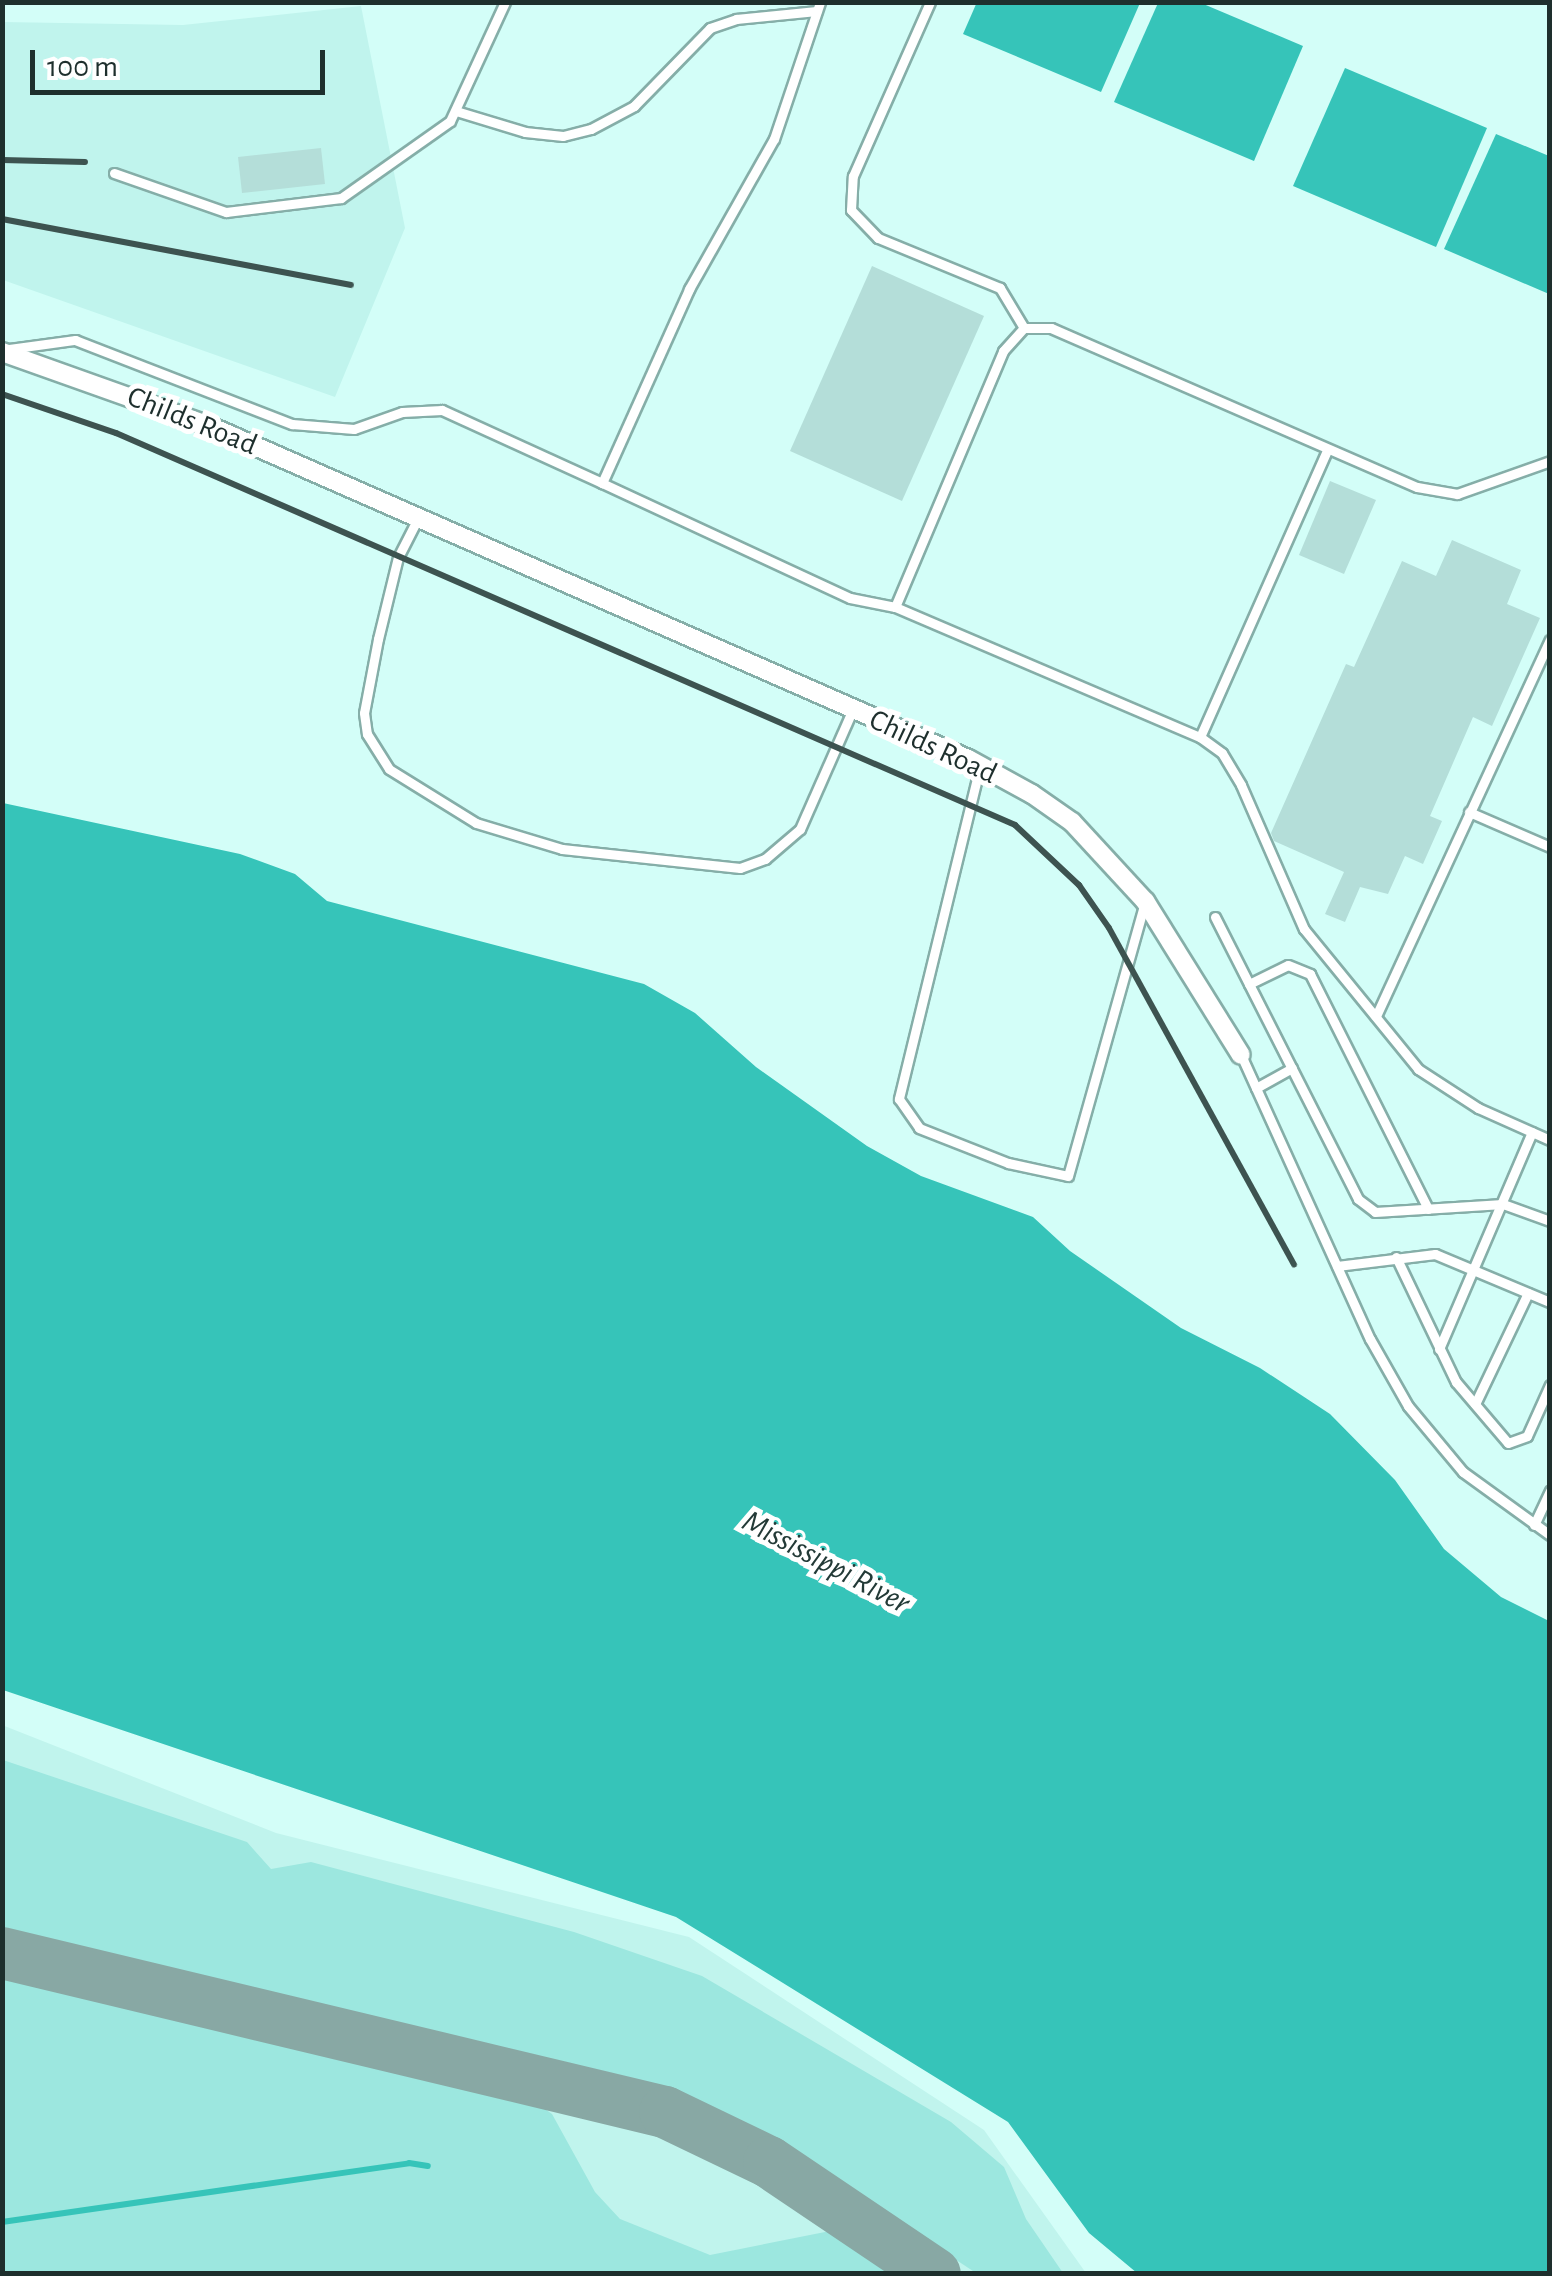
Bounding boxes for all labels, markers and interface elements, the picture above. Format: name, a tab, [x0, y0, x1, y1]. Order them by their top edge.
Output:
scale bar	[35, 30, 330, 92]
text: 100 m	[47, 52, 118, 82]
street label: Childs Road	[122, 379, 262, 463]
street label: Childs Road	[863, 702, 1003, 792]
water label: Mississippi River	[736, 1502, 916, 1622]

